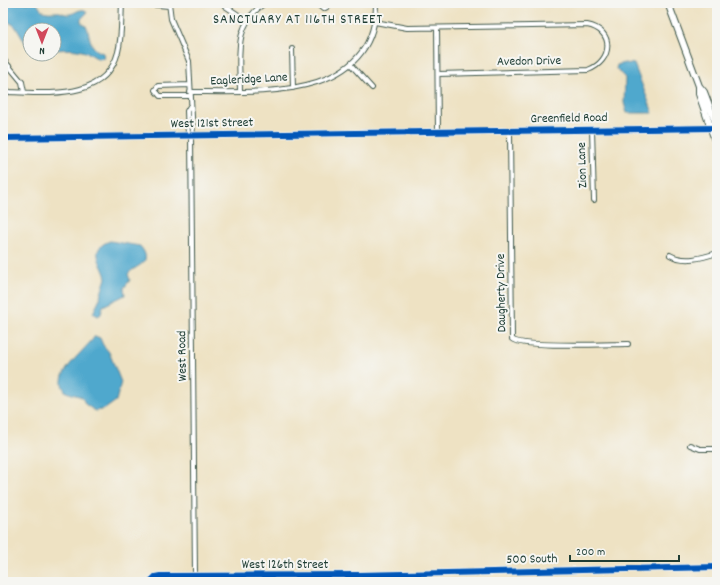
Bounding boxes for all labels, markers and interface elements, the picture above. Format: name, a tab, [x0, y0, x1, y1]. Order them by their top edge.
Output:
district label: SANCTUARY AT 116TH STREET	[213, 10, 383, 30]
north arrow	[22, 22, 62, 62]
text: N	[39, 42, 45, 58]
street label: Avedon Drive	[497, 52, 562, 72]
street label: Eagleridge Lane	[210, 68, 288, 92]
street label: Greenfield Road	[530, 109, 608, 129]
street label: West 121st Street	[171, 114, 254, 134]
street label: Zion Lane	[573, 141, 593, 188]
street label: Daugherty Drive	[492, 253, 512, 333]
street label: West Road	[173, 330, 193, 382]
scale bar	[570, 537, 679, 563]
text: 200 m	[576, 544, 605, 561]
street label: 500 South	[506, 550, 558, 570]
street label: West 126th Street	[242, 556, 329, 575]

